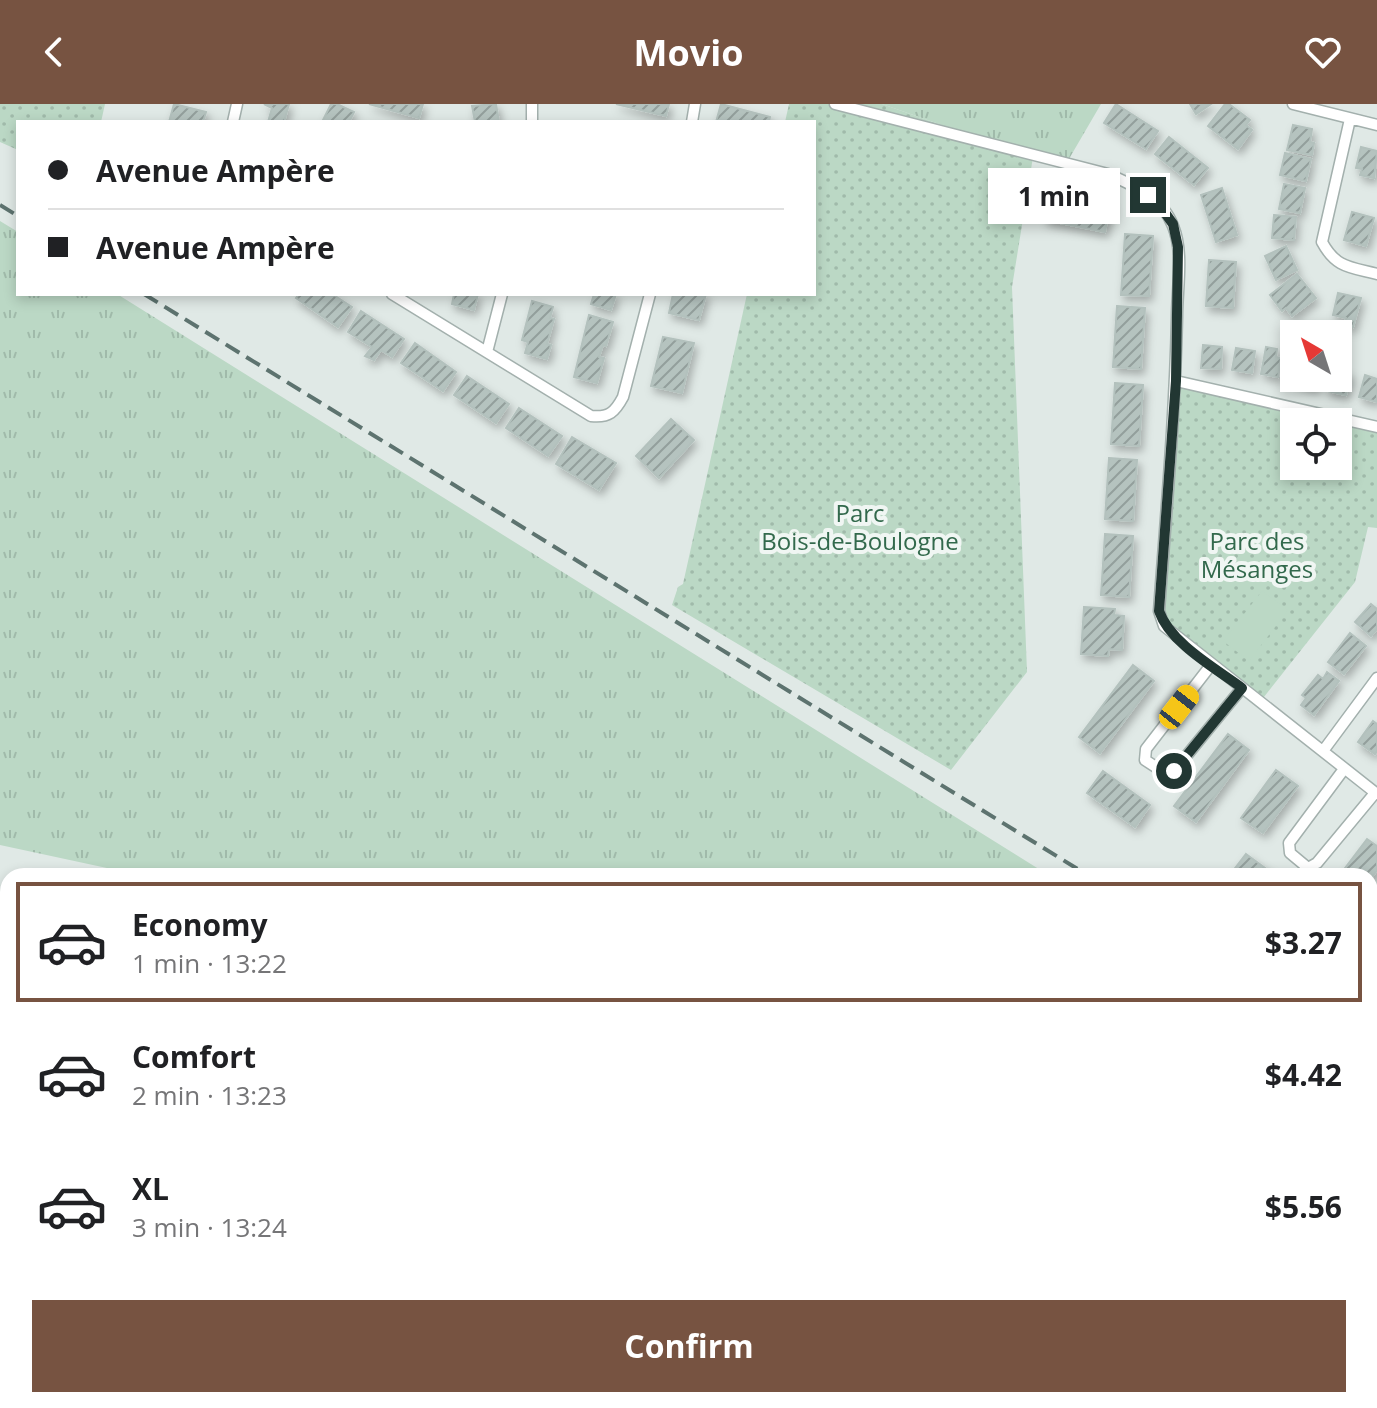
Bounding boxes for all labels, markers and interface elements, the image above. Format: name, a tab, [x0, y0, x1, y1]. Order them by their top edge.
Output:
text: Movio	[634, 28, 744, 77]
icon: back	[32, 30, 76, 74]
icon: heart	[1301, 30, 1345, 74]
text: Avenue Ampère	[96, 150, 335, 191]
callout: 1 min	[988, 167, 1120, 223]
route end	[1130, 177, 1166, 213]
text: 1 min	[1018, 178, 1090, 214]
text: Avenue Ampère	[96, 227, 335, 268]
north arrow	[1280, 320, 1352, 392]
map controls	[1280, 320, 1352, 480]
button: locate	[1280, 408, 1352, 480]
park label: Parc Bois-de-Boulogne	[761, 496, 959, 557]
park label: Parc des Mésanges	[1201, 524, 1313, 585]
car	[1155, 681, 1203, 733]
route start	[1156, 753, 1192, 789]
text: Economy	[132, 904, 268, 945]
icon: car	[36, 906, 108, 978]
text: $3.27	[1265, 922, 1342, 963]
text: 1 min · 13:22	[132, 945, 287, 981]
text: Comfort	[132, 1036, 256, 1077]
icon: car	[36, 1038, 108, 1110]
text: $4.42	[1265, 1054, 1342, 1095]
text: 2 min · 13:23	[132, 1077, 287, 1113]
text: XL	[132, 1168, 169, 1209]
icon: car	[36, 1170, 108, 1242]
text: $5.56	[1265, 1186, 1342, 1227]
text: 3 min · 13:24	[132, 1209, 287, 1245]
button: Confirm	[32, 1300, 1346, 1392]

